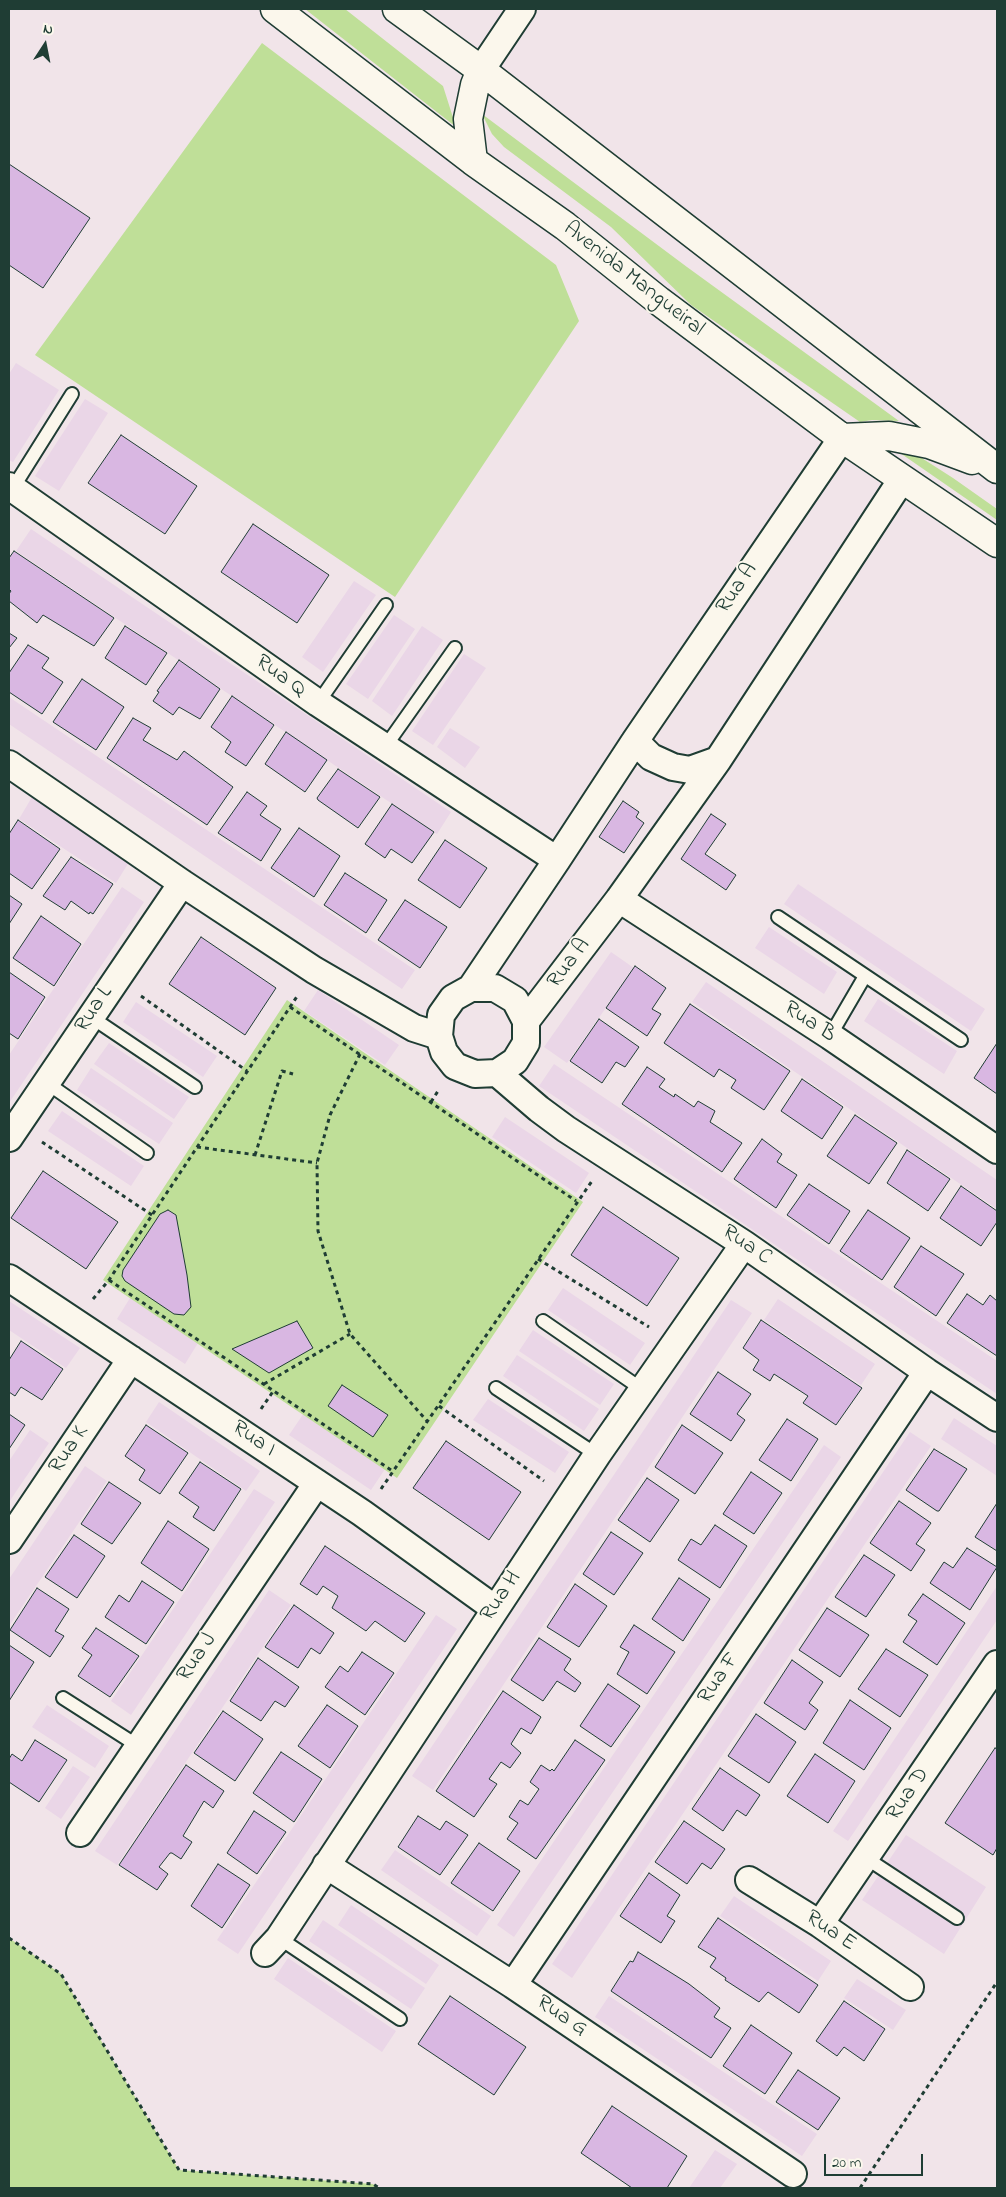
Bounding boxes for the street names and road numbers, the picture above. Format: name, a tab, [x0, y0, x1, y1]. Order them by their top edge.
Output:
street label: Avenida Mangueiral	[557, 217, 709, 343]
street label: Rua A	[712, 559, 764, 619]
street label: Rua Q	[249, 650, 311, 704]
street label: Rua A	[543, 934, 597, 994]
street label: Rua L	[70, 982, 120, 1038]
street label: Rua B	[778, 996, 840, 1050]
street label: Rua C	[716, 1220, 776, 1272]
street label: Rua I	[226, 1416, 280, 1464]
street label: Rua K	[44, 1421, 96, 1479]
street label: Rua H	[476, 1567, 528, 1627]
street label: Rua J	[172, 1629, 224, 1687]
street label: Rua F	[693, 1648, 747, 1710]
street label: Rua D	[882, 1763, 936, 1827]
street label: Rua E	[800, 1906, 860, 1958]
street label: Rua G	[530, 1990, 592, 2044]

